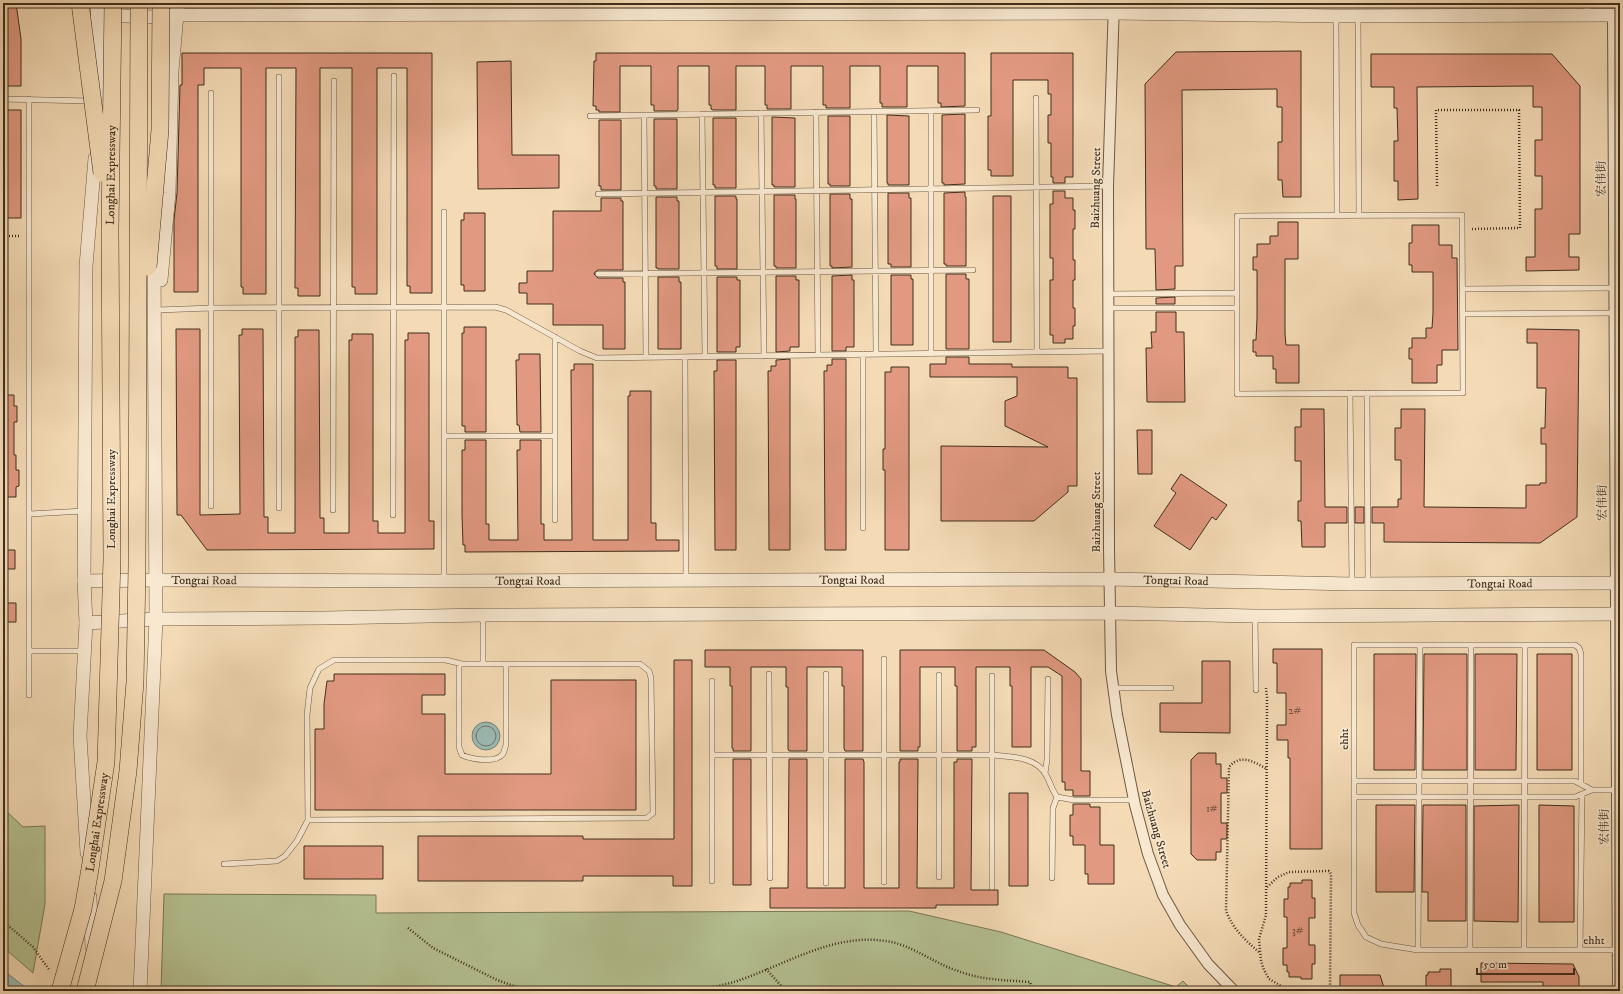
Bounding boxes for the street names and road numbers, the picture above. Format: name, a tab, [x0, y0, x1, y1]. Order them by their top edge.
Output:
street label: Longhai Expressway	[103, 125, 119, 225]
street label: Baizhuang Street	[1088, 147, 1104, 229]
street label: 宏伟街	[1594, 160, 1609, 197]
street label: Longhai Expressway	[104, 449, 119, 549]
street label: Baizhuang Street	[1089, 471, 1104, 553]
street label: 宏伟街	[1595, 484, 1610, 521]
street label: Tongtai Road	[819, 572, 885, 587]
street label: Tongtai Road	[1143, 572, 1209, 589]
street label: Tongtai Road	[171, 573, 237, 588]
street label: Tongtai Road	[495, 573, 561, 588]
street label: Tongtai Road	[1467, 576, 1533, 591]
street label: ehht	[1337, 728, 1352, 750]
street label: Longhai Expressway	[82, 771, 112, 873]
street label: Baizhuang Street	[1138, 788, 1174, 870]
street label: 宏伟街	[1597, 808, 1612, 845]
street label: ehht	[1583, 933, 1605, 948]

